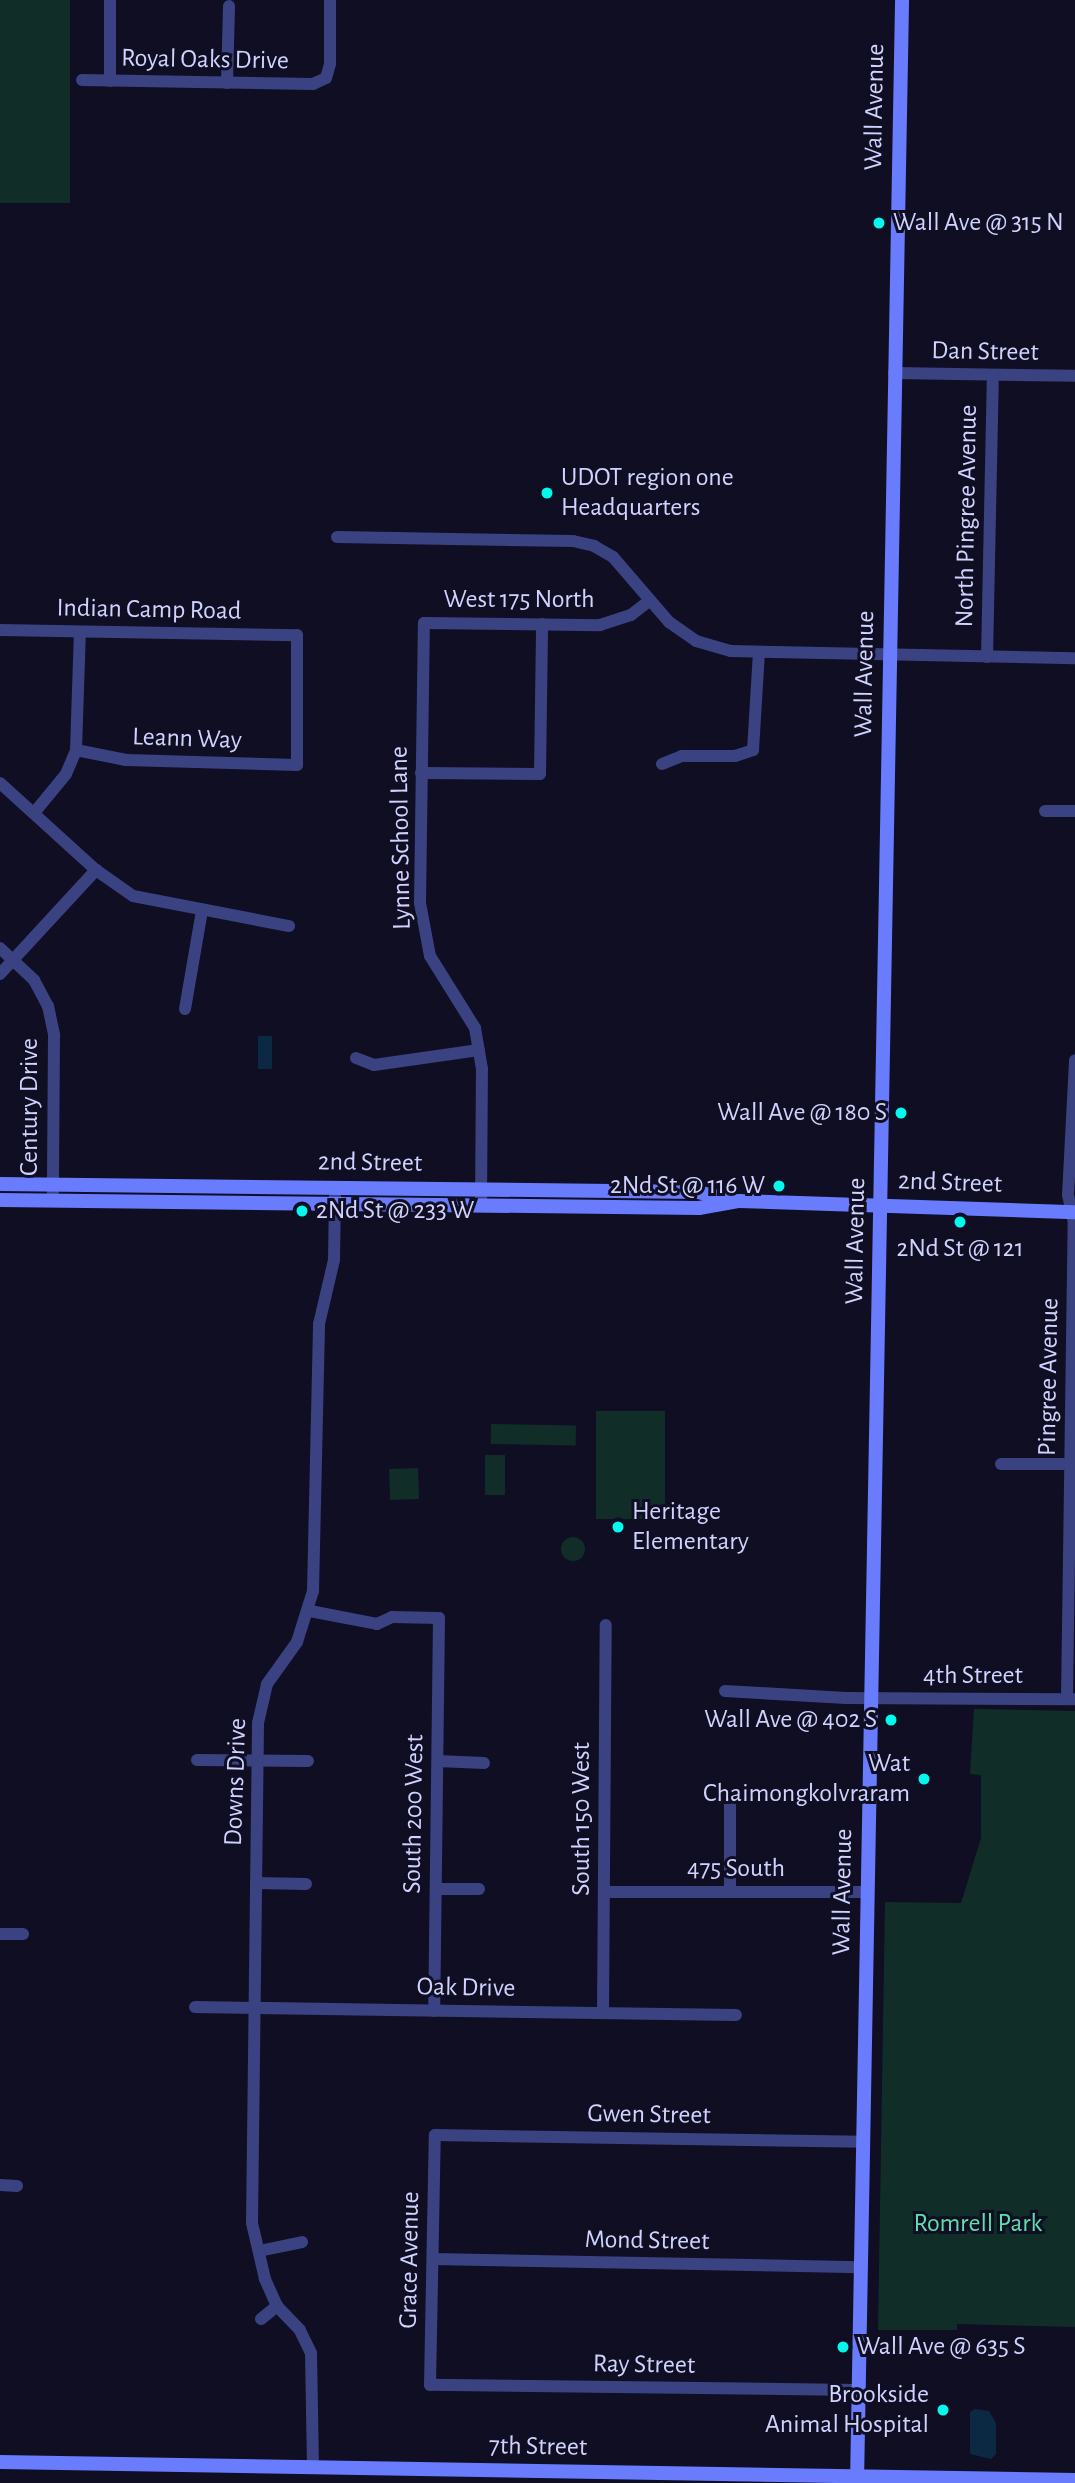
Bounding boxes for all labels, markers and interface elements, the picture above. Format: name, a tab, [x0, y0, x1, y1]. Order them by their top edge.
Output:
street label: Royal Oaks Drive	[121, 43, 289, 77]
street label: Wall Avenue	[858, 43, 892, 171]
place label: Wall Ave @ 315 N	[893, 207, 1064, 239]
marker: Wall Ave @ 315 N	[871, 215, 887, 231]
street label: Dan Street	[931, 335, 1039, 369]
street label: North Pingree Avenue	[949, 404, 985, 628]
place label: UDOT region one Headquarters	[561, 462, 734, 524]
marker: UDOT region one Headquarters	[539, 485, 555, 501]
street label: West 175 North	[443, 584, 595, 616]
street label: Indian Camp Road	[56, 593, 242, 627]
street label: Wall Avenue	[848, 610, 882, 738]
street label: Leann Way	[132, 721, 242, 757]
street label: Lynne School Lane	[384, 746, 418, 930]
street label: Century Drive	[14, 1038, 46, 1176]
place label: Wall Ave @ 180 S	[717, 1097, 887, 1129]
marker: Wall Ave @ 180 S	[893, 1105, 909, 1121]
street label: 2nd Street	[318, 1146, 422, 1180]
street label: 2nd Street	[897, 1166, 1003, 1200]
place label: 2Nd St @ 116 W	[610, 1170, 765, 1202]
street label: Wall Avenue	[839, 1177, 873, 1305]
marker: 2Nd St @ 116 W	[771, 1178, 787, 1194]
place label: 2Nd St @ 233 W	[316, 1195, 474, 1227]
marker: 2Nd St @ 233 W	[294, 1203, 310, 1219]
marker: 2Nd St @ 121	[952, 1214, 968, 1230]
place label: 2Nd St @ 121	[896, 1233, 1024, 1265]
street label: Pingree Avenue	[1032, 1298, 1066, 1456]
place label: Heritage Elementary	[632, 1496, 749, 1558]
marker: Heritage Elementary	[610, 1519, 626, 1535]
street label: 4th Street	[923, 1660, 1023, 1692]
place label: Wall Ave @ 402 S	[704, 1704, 877, 1736]
marker: Wall Ave @ 402 S	[883, 1712, 899, 1728]
street label: Downs Drive	[218, 1717, 254, 1847]
street label: South 200 West	[397, 1734, 431, 1894]
street label: South 150 West	[566, 1742, 598, 1896]
place label: Wat Chaimongkolvraram	[703, 1748, 910, 1810]
marker: Wat Chaimongkolvraram	[916, 1771, 932, 1787]
street label: Wall Avenue	[826, 1828, 860, 1956]
street label: 475 South	[687, 1853, 785, 1885]
street label: Oak Drive	[416, 1972, 516, 2004]
street label: Gwen Street	[587, 2098, 711, 2132]
street label: Grace Avenue	[393, 2191, 427, 2329]
park label: Romrell Park	[914, 2208, 1042, 2240]
street label: Mond Street	[584, 2224, 710, 2258]
place label: Wall Ave @ 635 S	[857, 2331, 1026, 2363]
marker: Wall Ave @ 635 S	[835, 2339, 851, 2355]
street label: Ray Street	[593, 2349, 695, 2381]
place label: Brookside Animal Hospital	[765, 2379, 929, 2440]
marker: Brookside Animal Hospital	[935, 2402, 951, 2418]
street label: 7th Street	[489, 2431, 587, 2463]

